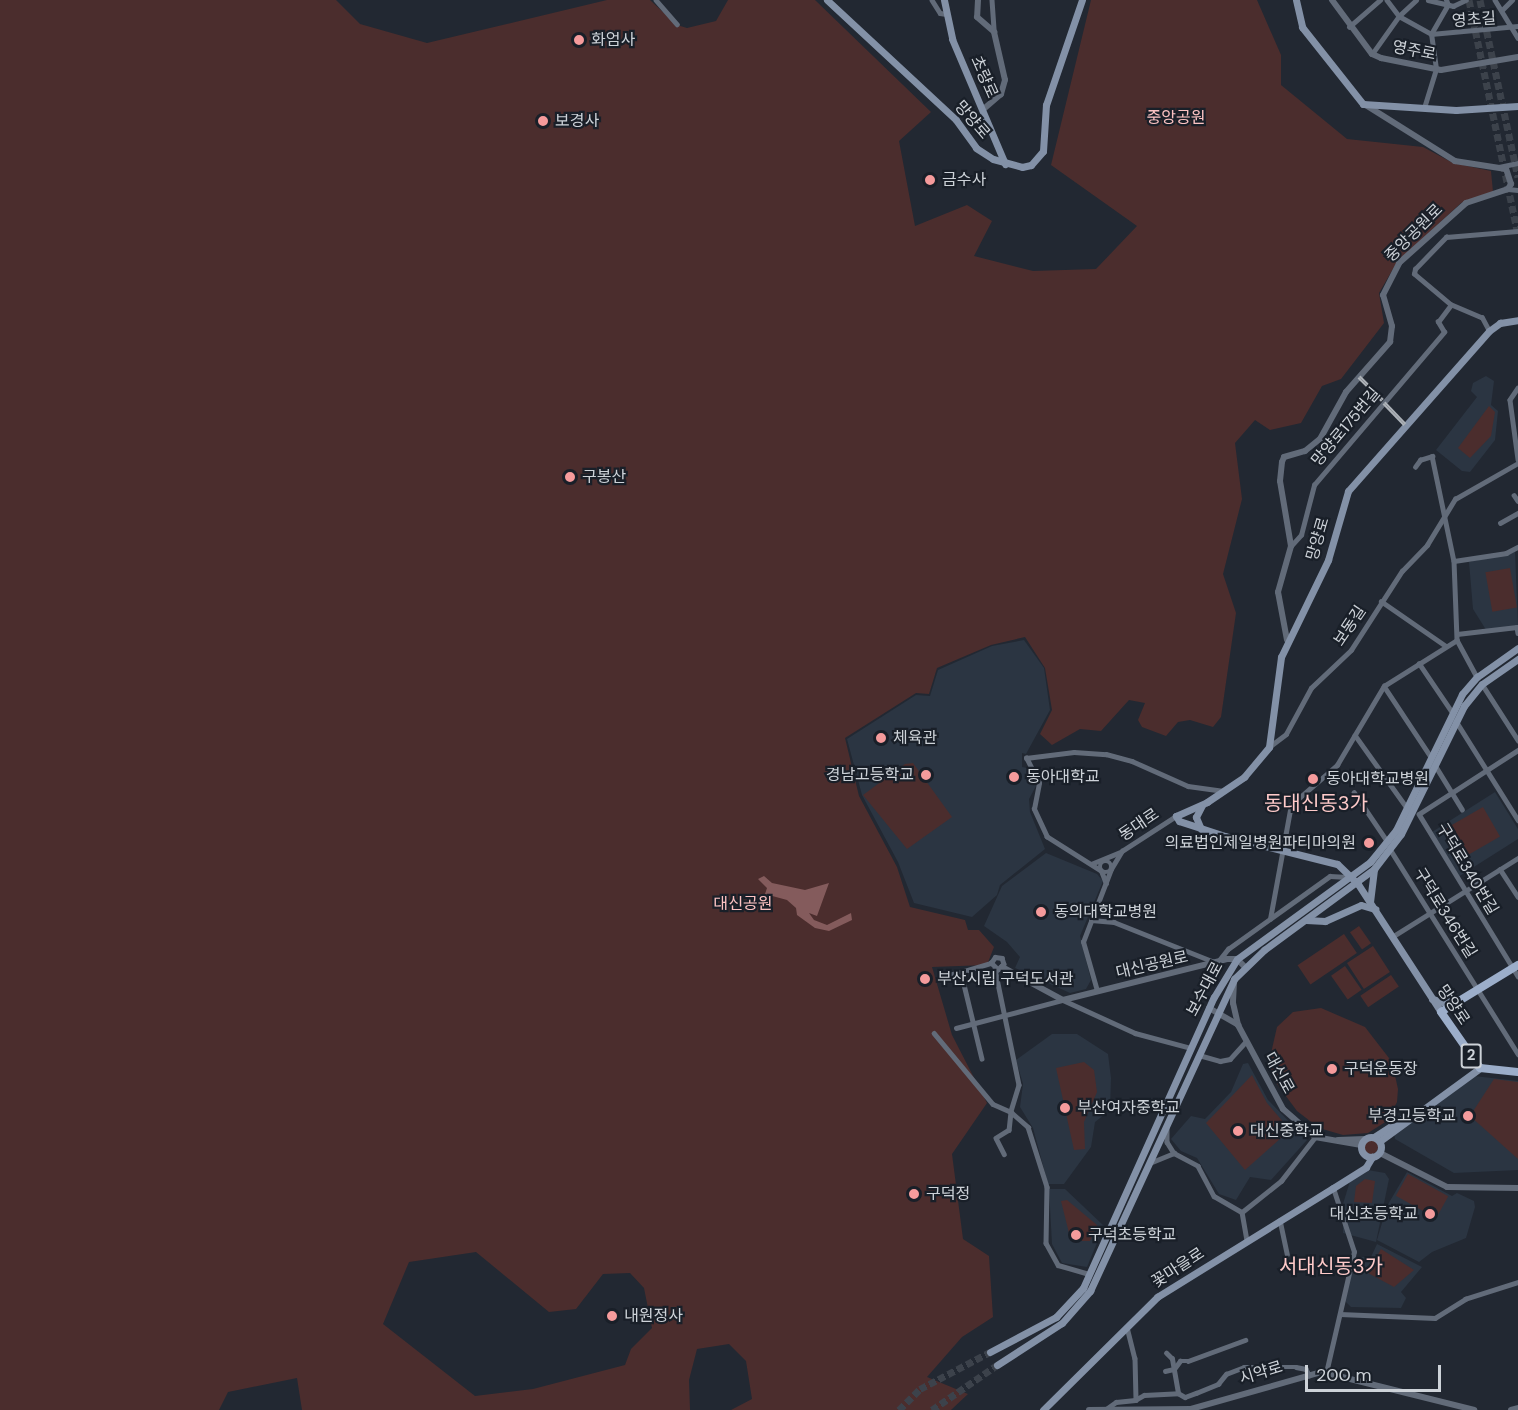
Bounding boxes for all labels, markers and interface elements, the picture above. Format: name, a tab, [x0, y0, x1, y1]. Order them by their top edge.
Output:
street label: 영초길	[1451, 9, 1497, 31]
place label: 화엄사	[591, 30, 635, 50]
marker: 화엄사	[572, 33, 586, 47]
street label: 영주로	[1390, 37, 1438, 65]
street label: 초량로	[966, 53, 1002, 101]
street label: 망양로	[950, 97, 994, 143]
park label: 중앙공원	[1147, 108, 1205, 128]
place label: 보경사	[555, 111, 599, 131]
marker: 보경사	[536, 114, 550, 128]
place label: 금수사	[942, 170, 986, 190]
marker: 금수사	[923, 173, 937, 187]
street label: 중앙공원로	[1381, 200, 1447, 266]
street label: 망양로175번길	[1308, 384, 1384, 470]
place label: 구봉산	[582, 467, 626, 487]
marker: 구봉산	[563, 470, 577, 484]
street label: 망양로	[1303, 515, 1333, 563]
street label: 보동길	[1330, 602, 1370, 650]
place label: 체육관	[893, 728, 937, 748]
marker: 체육관	[874, 731, 888, 745]
place label: 경남고등학교	[826, 765, 914, 785]
place label: 동아대학교	[1026, 767, 1100, 787]
marker: 경남고등학교	[919, 768, 933, 782]
place label: 동아대학교병원	[1326, 769, 1429, 789]
marker: 동아대학교	[1007, 770, 1021, 784]
marker: 동아대학교병원	[1304, 770, 1322, 788]
district label: 동대신동3가	[1264, 791, 1368, 815]
street label: 동대로	[1115, 805, 1163, 845]
street label: 구덕로340번길	[1432, 820, 1502, 918]
place label: 의료법인제일병원파티마의원	[1165, 833, 1356, 853]
marker: 의료법인제일병원파티마의원	[1360, 834, 1378, 852]
street label: 구덕로346번길	[1410, 864, 1480, 962]
park label: 대신공원	[714, 894, 772, 914]
place label: 동의대학교병원	[1054, 902, 1157, 922]
marker: 동의대학교병원	[1032, 903, 1050, 921]
street label: 대신공원로	[1114, 947, 1190, 983]
street label: 보수대로	[1183, 958, 1227, 1020]
place label: 부산시립 구덕도서관	[937, 969, 1074, 989]
marker: 부산시립 구덕도서관	[918, 972, 932, 986]
street label: 망양로	[1433, 981, 1473, 1029]
road number: 2	[1460, 1044, 1482, 1068]
street label: 대신로	[1260, 1049, 1298, 1097]
place label: 구덕운동장	[1344, 1059, 1418, 1079]
marker: 구덕운동장	[1325, 1062, 1339, 1076]
place label: 부산여자중학교	[1077, 1098, 1180, 1118]
marker: 부산여자중학교	[1058, 1101, 1072, 1115]
place label: 부경고등학교	[1368, 1106, 1456, 1126]
marker: 부경고등학교	[1461, 1109, 1475, 1123]
place label: 대신중학교	[1250, 1121, 1324, 1141]
marker: 대신중학교	[1231, 1124, 1245, 1138]
place label: 구덕정	[926, 1184, 970, 1204]
marker: 구덕정	[907, 1187, 921, 1201]
place label: 대신초등학교	[1330, 1204, 1418, 1224]
marker: 대신초등학교	[1423, 1207, 1437, 1221]
place label: 구덕초등학교	[1088, 1225, 1176, 1245]
marker: 구덕초등학교	[1069, 1228, 1083, 1242]
street label: 꽃마을로	[1148, 1244, 1208, 1292]
district label: 서대신동3가	[1279, 1254, 1383, 1278]
place label: 내원정사	[624, 1306, 683, 1326]
marker: 내원정사	[605, 1309, 619, 1323]
scale bar	[1308, 1353, 1444, 1391]
street label: 시약로	[1237, 1357, 1285, 1389]
text: 200 m	[1316, 1363, 1372, 1387]

